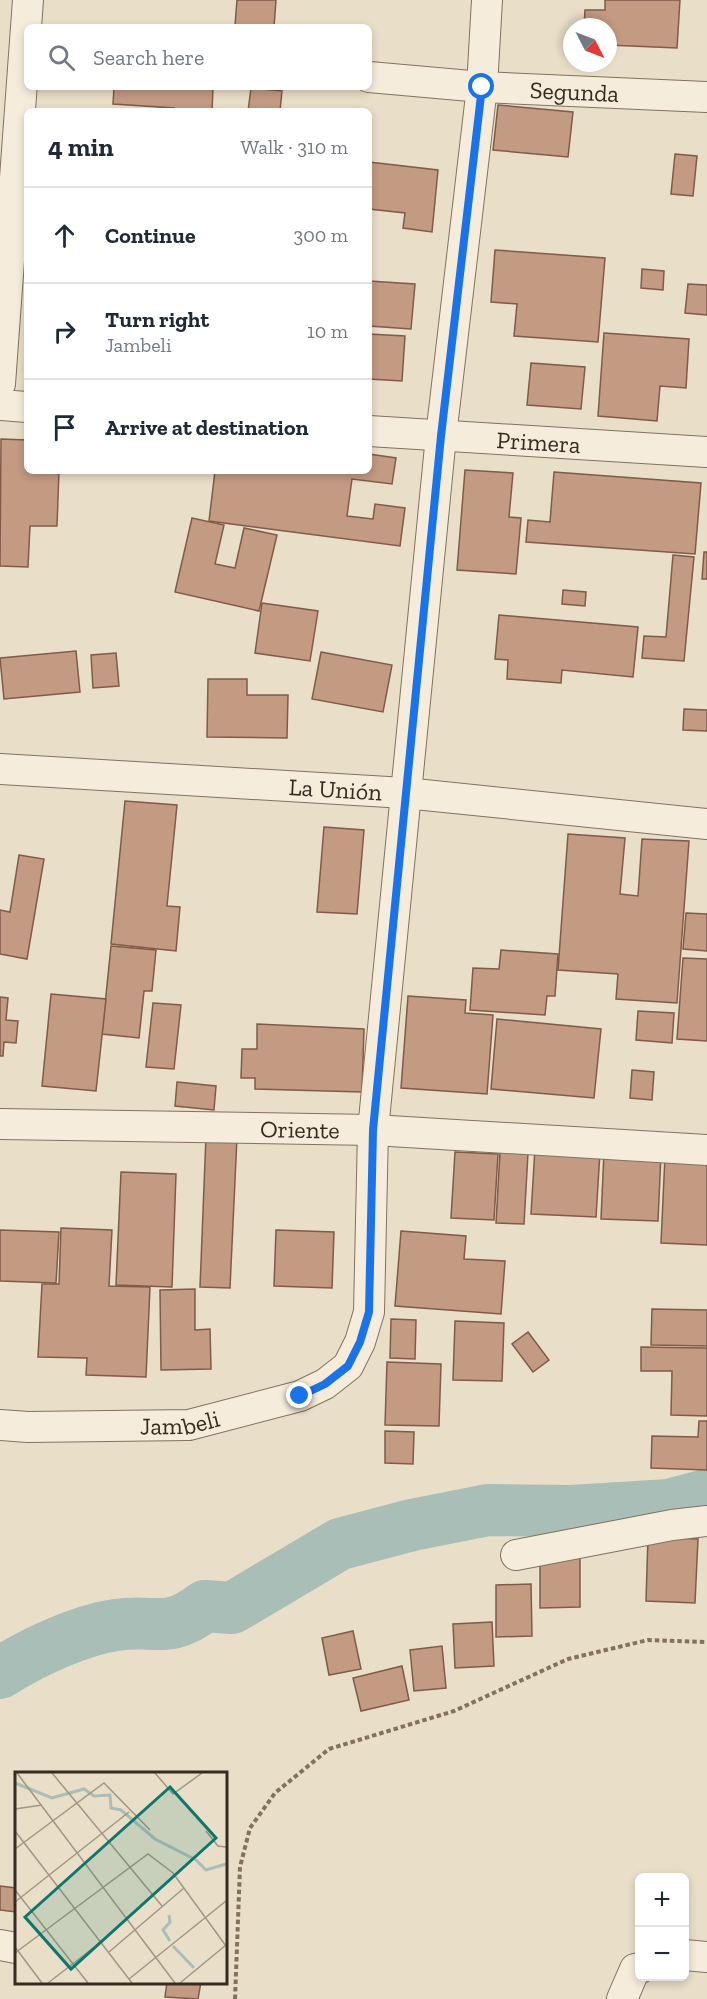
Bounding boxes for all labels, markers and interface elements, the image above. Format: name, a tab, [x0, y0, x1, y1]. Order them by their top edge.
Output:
north arrow	[563, 18, 617, 72]
search box	[24, 24, 372, 90]
icon: search	[45, 41, 78, 74]
text: Search here	[93, 44, 204, 71]
route start	[468, 73, 494, 99]
street label: Segunda	[529, 75, 620, 108]
text: 4 min	[48, 131, 114, 163]
text: Walk · 310 m	[241, 135, 348, 159]
icon: ahead	[48, 219, 81, 252]
text: Continue	[105, 222, 196, 249]
text: 300 m	[293, 223, 348, 247]
text: Turn right	[105, 306, 209, 333]
icon: right	[48, 315, 81, 348]
text: 10 m	[307, 319, 348, 343]
text: Jambeli	[105, 333, 172, 357]
icon: arrive	[48, 411, 81, 444]
text: Arrive at destination	[105, 414, 308, 441]
street label: Primera	[496, 424, 582, 459]
street label: La Unión	[288, 772, 383, 806]
street label: Oriente	[260, 1114, 340, 1144]
route end	[286, 1382, 312, 1408]
street label: Jambeli	[140, 1403, 223, 1441]
inset map	[15, 1772, 226, 1984]
map controls	[635, 1873, 689, 1981]
button: +	[635, 1873, 689, 1927]
button: −	[635, 1927, 689, 1981]

